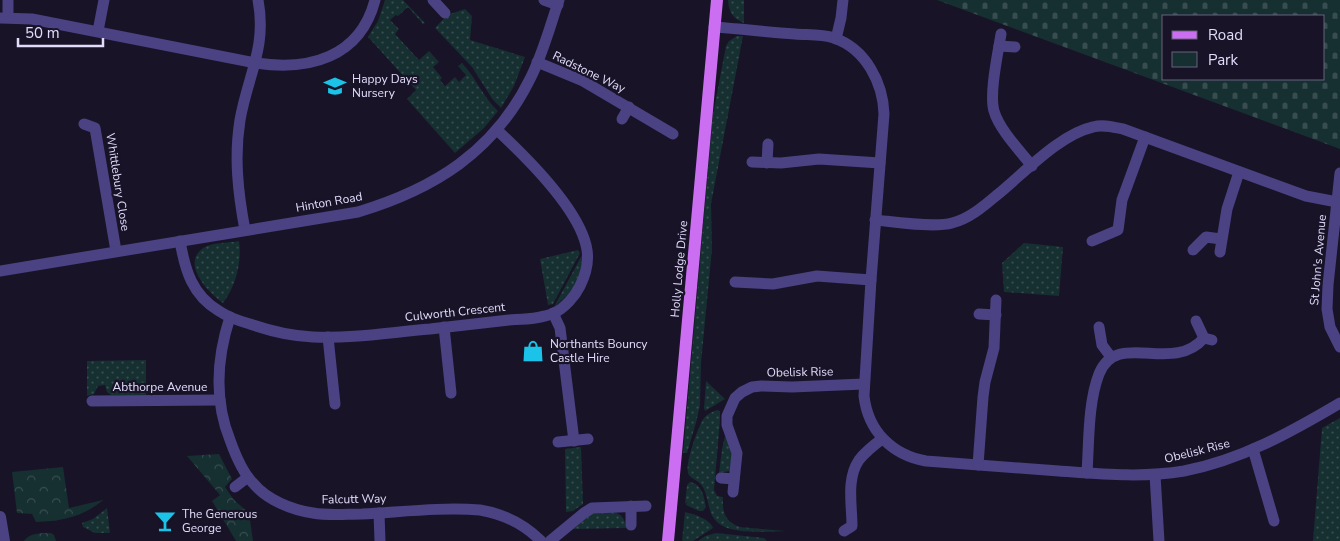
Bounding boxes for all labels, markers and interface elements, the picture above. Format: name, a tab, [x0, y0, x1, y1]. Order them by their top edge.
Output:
scale bar	[18, 15, 102, 47]
legend	[1162, 15, 1325, 80]
text: 50 m	[25, 23, 60, 43]
text: Road	[1208, 25, 1243, 45]
street label: Radstone Way	[550, 47, 629, 97]
text: Park	[1208, 50, 1238, 70]
place label: Happy Days Nursery	[352, 71, 418, 101]
school or university icon: Happy Days Nursery	[322, 73, 348, 99]
street label: Whittlebury Close	[102, 132, 134, 232]
street label: Hinton Road	[294, 188, 364, 216]
street label: St John's Avenue	[1306, 214, 1330, 306]
street label: Holly Lodge Drive	[667, 220, 691, 318]
street label: Culworth Crescent	[404, 299, 507, 325]
place label: Northants Bouncy Castle Hire	[550, 336, 648, 366]
shop icon: Northants Bouncy Castle Hire	[520, 338, 546, 364]
street label: Obelisk Rise	[766, 363, 834, 381]
street label: Abthorpe Avenue	[113, 379, 207, 395]
street label: Obelisk Rise	[1163, 435, 1231, 467]
street label: Falcutt Way	[321, 490, 387, 508]
place label: The Generous George	[182, 506, 257, 536]
bar icon: The Generous George	[152, 508, 178, 534]

